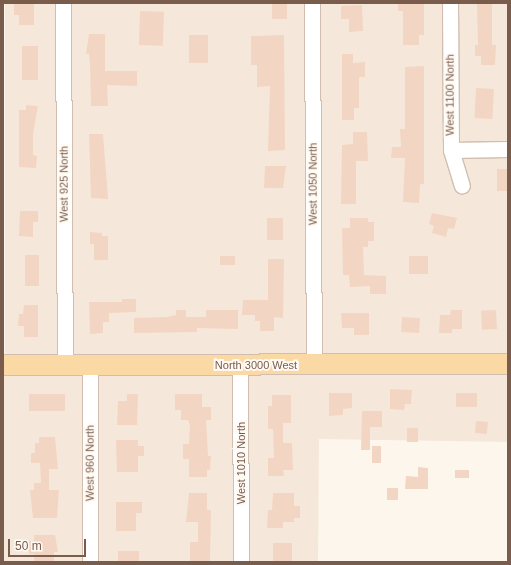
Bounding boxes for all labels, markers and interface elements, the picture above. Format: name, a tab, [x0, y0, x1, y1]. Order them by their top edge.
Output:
street label: West 1100 North	[443, 54, 457, 136]
street label: West 1050 North	[306, 143, 320, 225]
street label: West 925 North	[57, 146, 71, 222]
street label: North 3000 West	[215, 358, 297, 372]
street label: West 1010 North	[234, 422, 248, 504]
street label: West 960 North	[83, 425, 97, 501]
scale bar	[10, 531, 88, 557]
text: 50 m	[15, 539, 42, 553]

